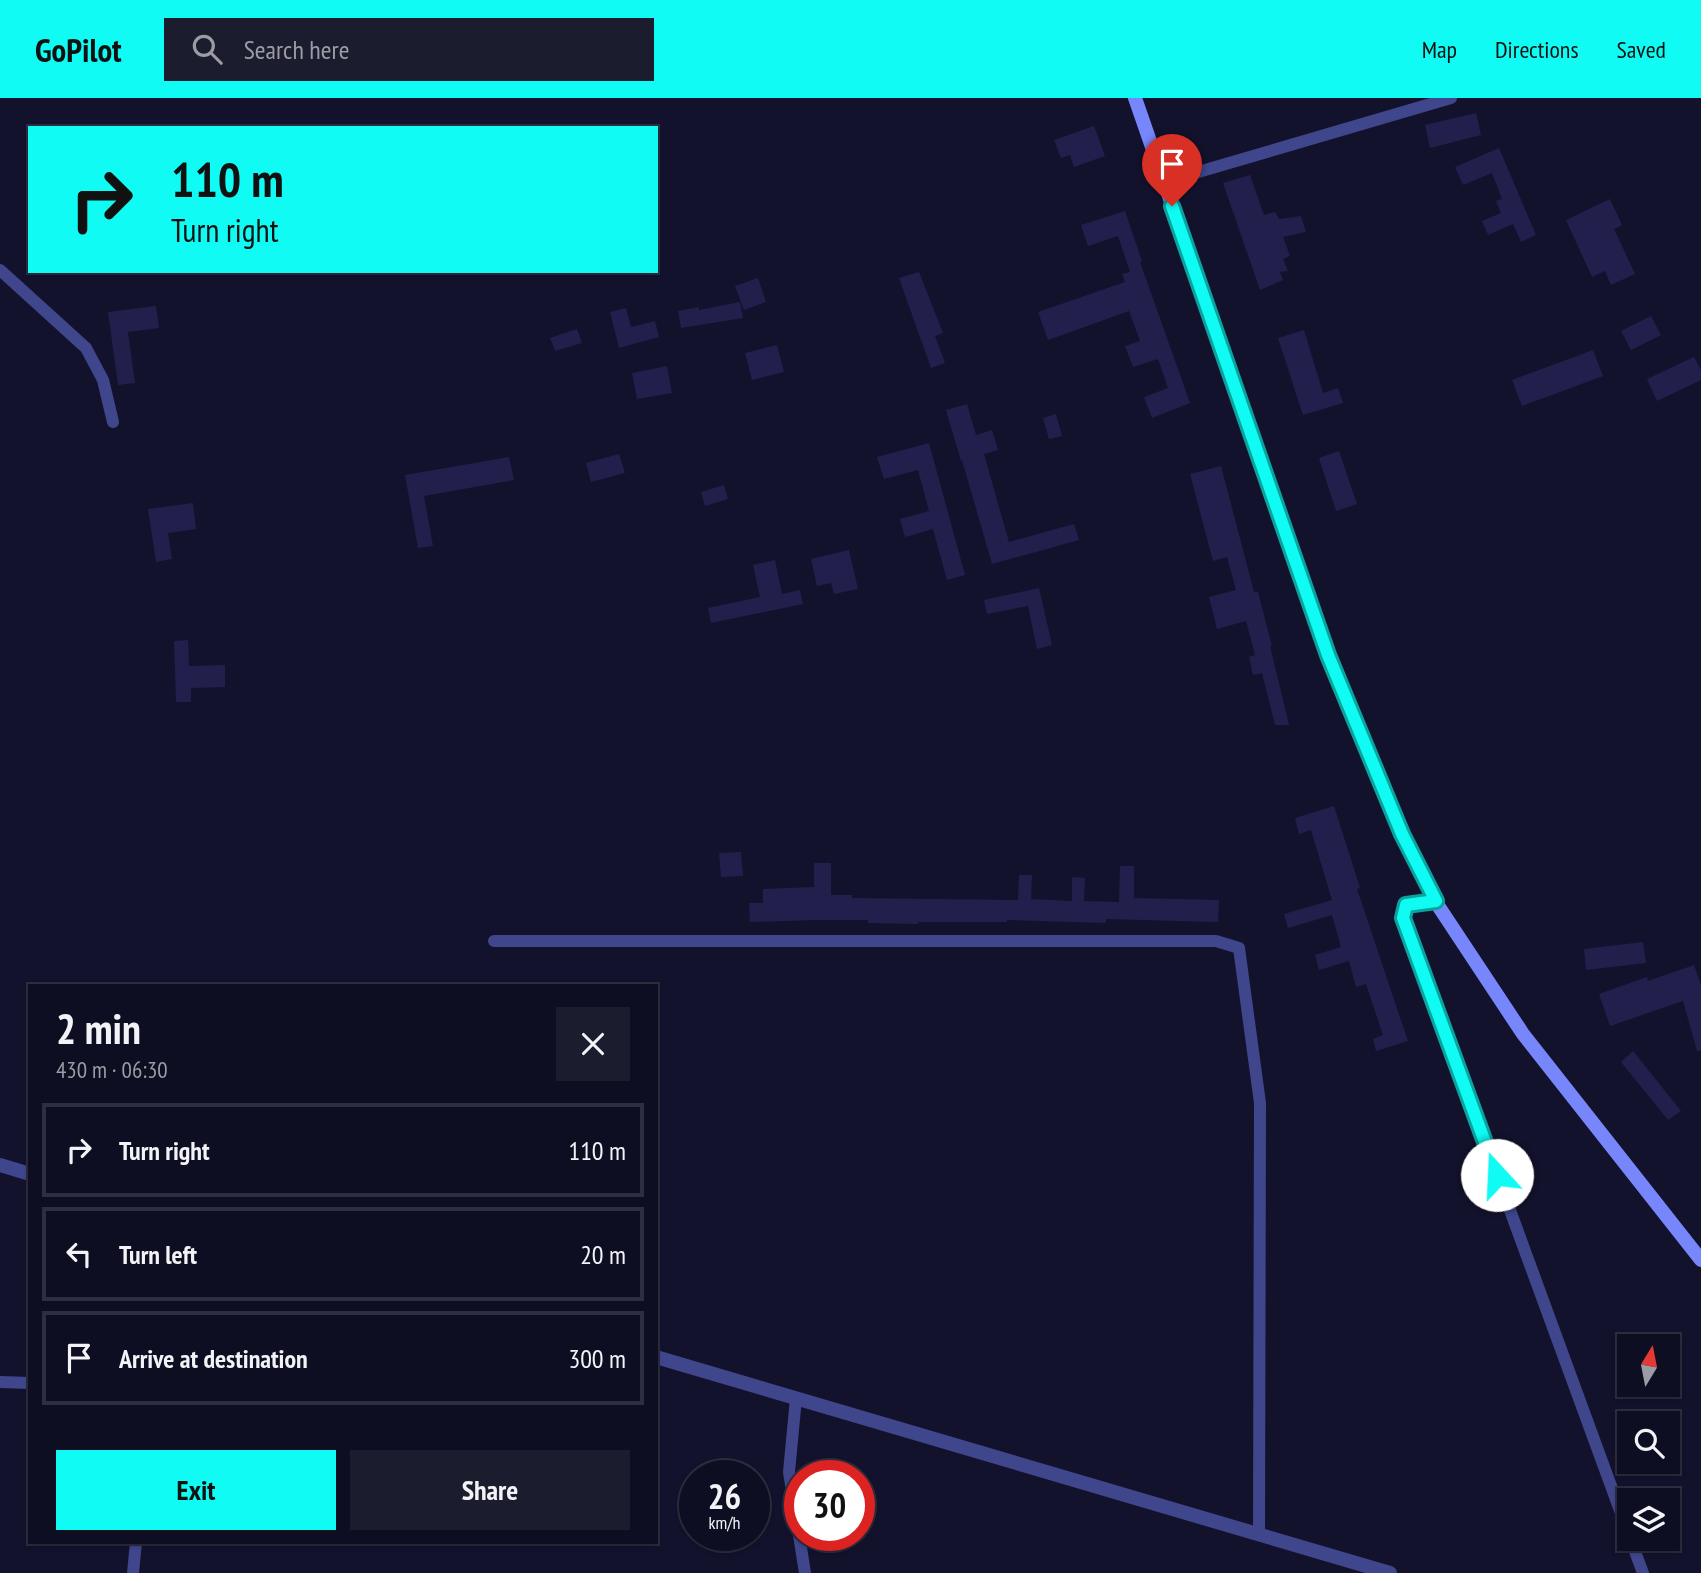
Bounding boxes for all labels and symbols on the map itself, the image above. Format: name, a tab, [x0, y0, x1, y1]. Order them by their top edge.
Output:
pin	[1142, 134, 1202, 206]
position arrow	[1460, 1138, 1534, 1212]
north arrow	[1617, 1334, 1680, 1396]
speed limit sign: 30	[784, 1460, 875, 1551]

